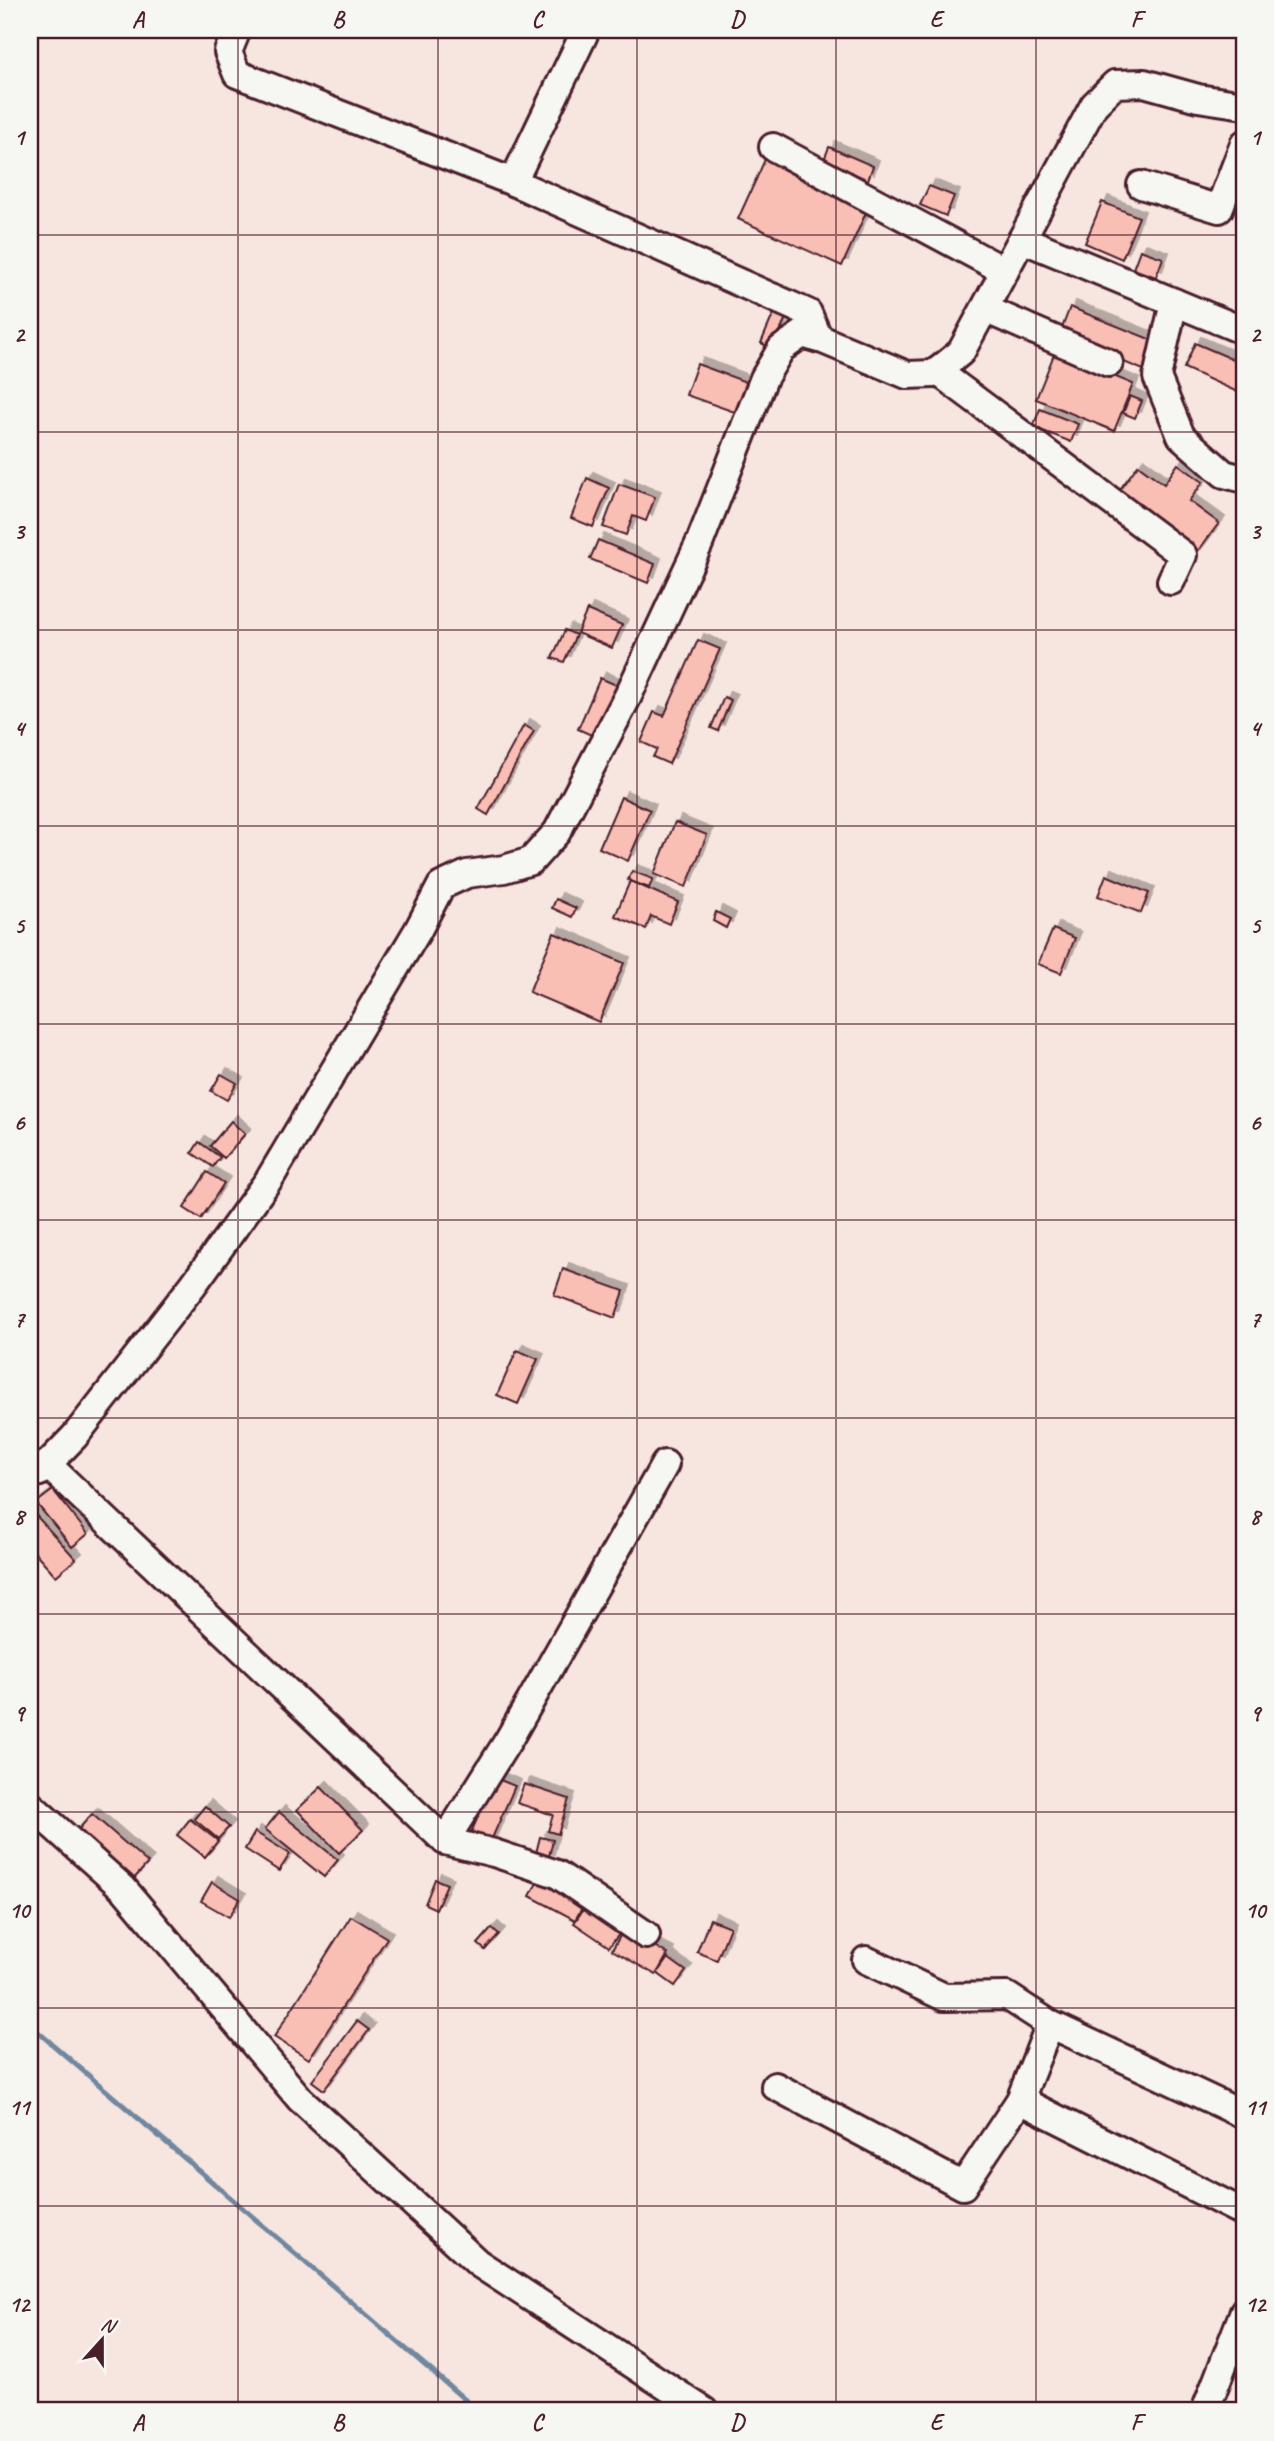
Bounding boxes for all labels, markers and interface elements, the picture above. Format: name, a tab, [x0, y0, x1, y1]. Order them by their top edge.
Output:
text: A	[132, 5, 146, 34]
text: B	[332, 5, 346, 34]
text: C	[532, 5, 546, 34]
text: D	[730, 5, 746, 34]
text: E	[930, 5, 946, 34]
text: F	[1131, 5, 1147, 34]
text: 1	[14, 123, 27, 152]
text: 1	[1250, 123, 1263, 152]
text: 2	[14, 320, 27, 349]
text: 2	[1250, 320, 1263, 349]
text: 3	[14, 517, 27, 546]
text: 3	[1250, 517, 1263, 546]
text: 4	[14, 714, 27, 743]
text: 4	[1250, 714, 1263, 743]
text: 5	[14, 911, 26, 940]
text: 5	[1250, 911, 1262, 940]
text: 6	[14, 1108, 27, 1137]
text: 6	[1250, 1108, 1263, 1137]
text: 7	[14, 1305, 27, 1334]
text: 7	[1250, 1305, 1263, 1334]
text: 8	[14, 1502, 27, 1531]
text: 8	[1250, 1502, 1263, 1531]
text: 9	[14, 1699, 27, 1728]
text: 9	[1250, 1699, 1263, 1728]
text: 10	[9, 1896, 32, 1925]
text: 10	[1245, 1896, 1268, 1925]
text: 11	[9, 2093, 32, 2122]
text: 11	[1245, 2093, 1268, 2122]
text: 12	[9, 2290, 32, 2319]
text: 12	[1245, 2290, 1268, 2319]
north arrow	[66, 2304, 136, 2374]
text: N	[98, 2312, 121, 2340]
text: A	[132, 2408, 146, 2437]
text: B	[332, 2408, 346, 2437]
text: C	[532, 2408, 546, 2437]
text: D	[730, 2408, 746, 2437]
text: E	[930, 2408, 946, 2437]
text: F	[1131, 2408, 1147, 2437]

